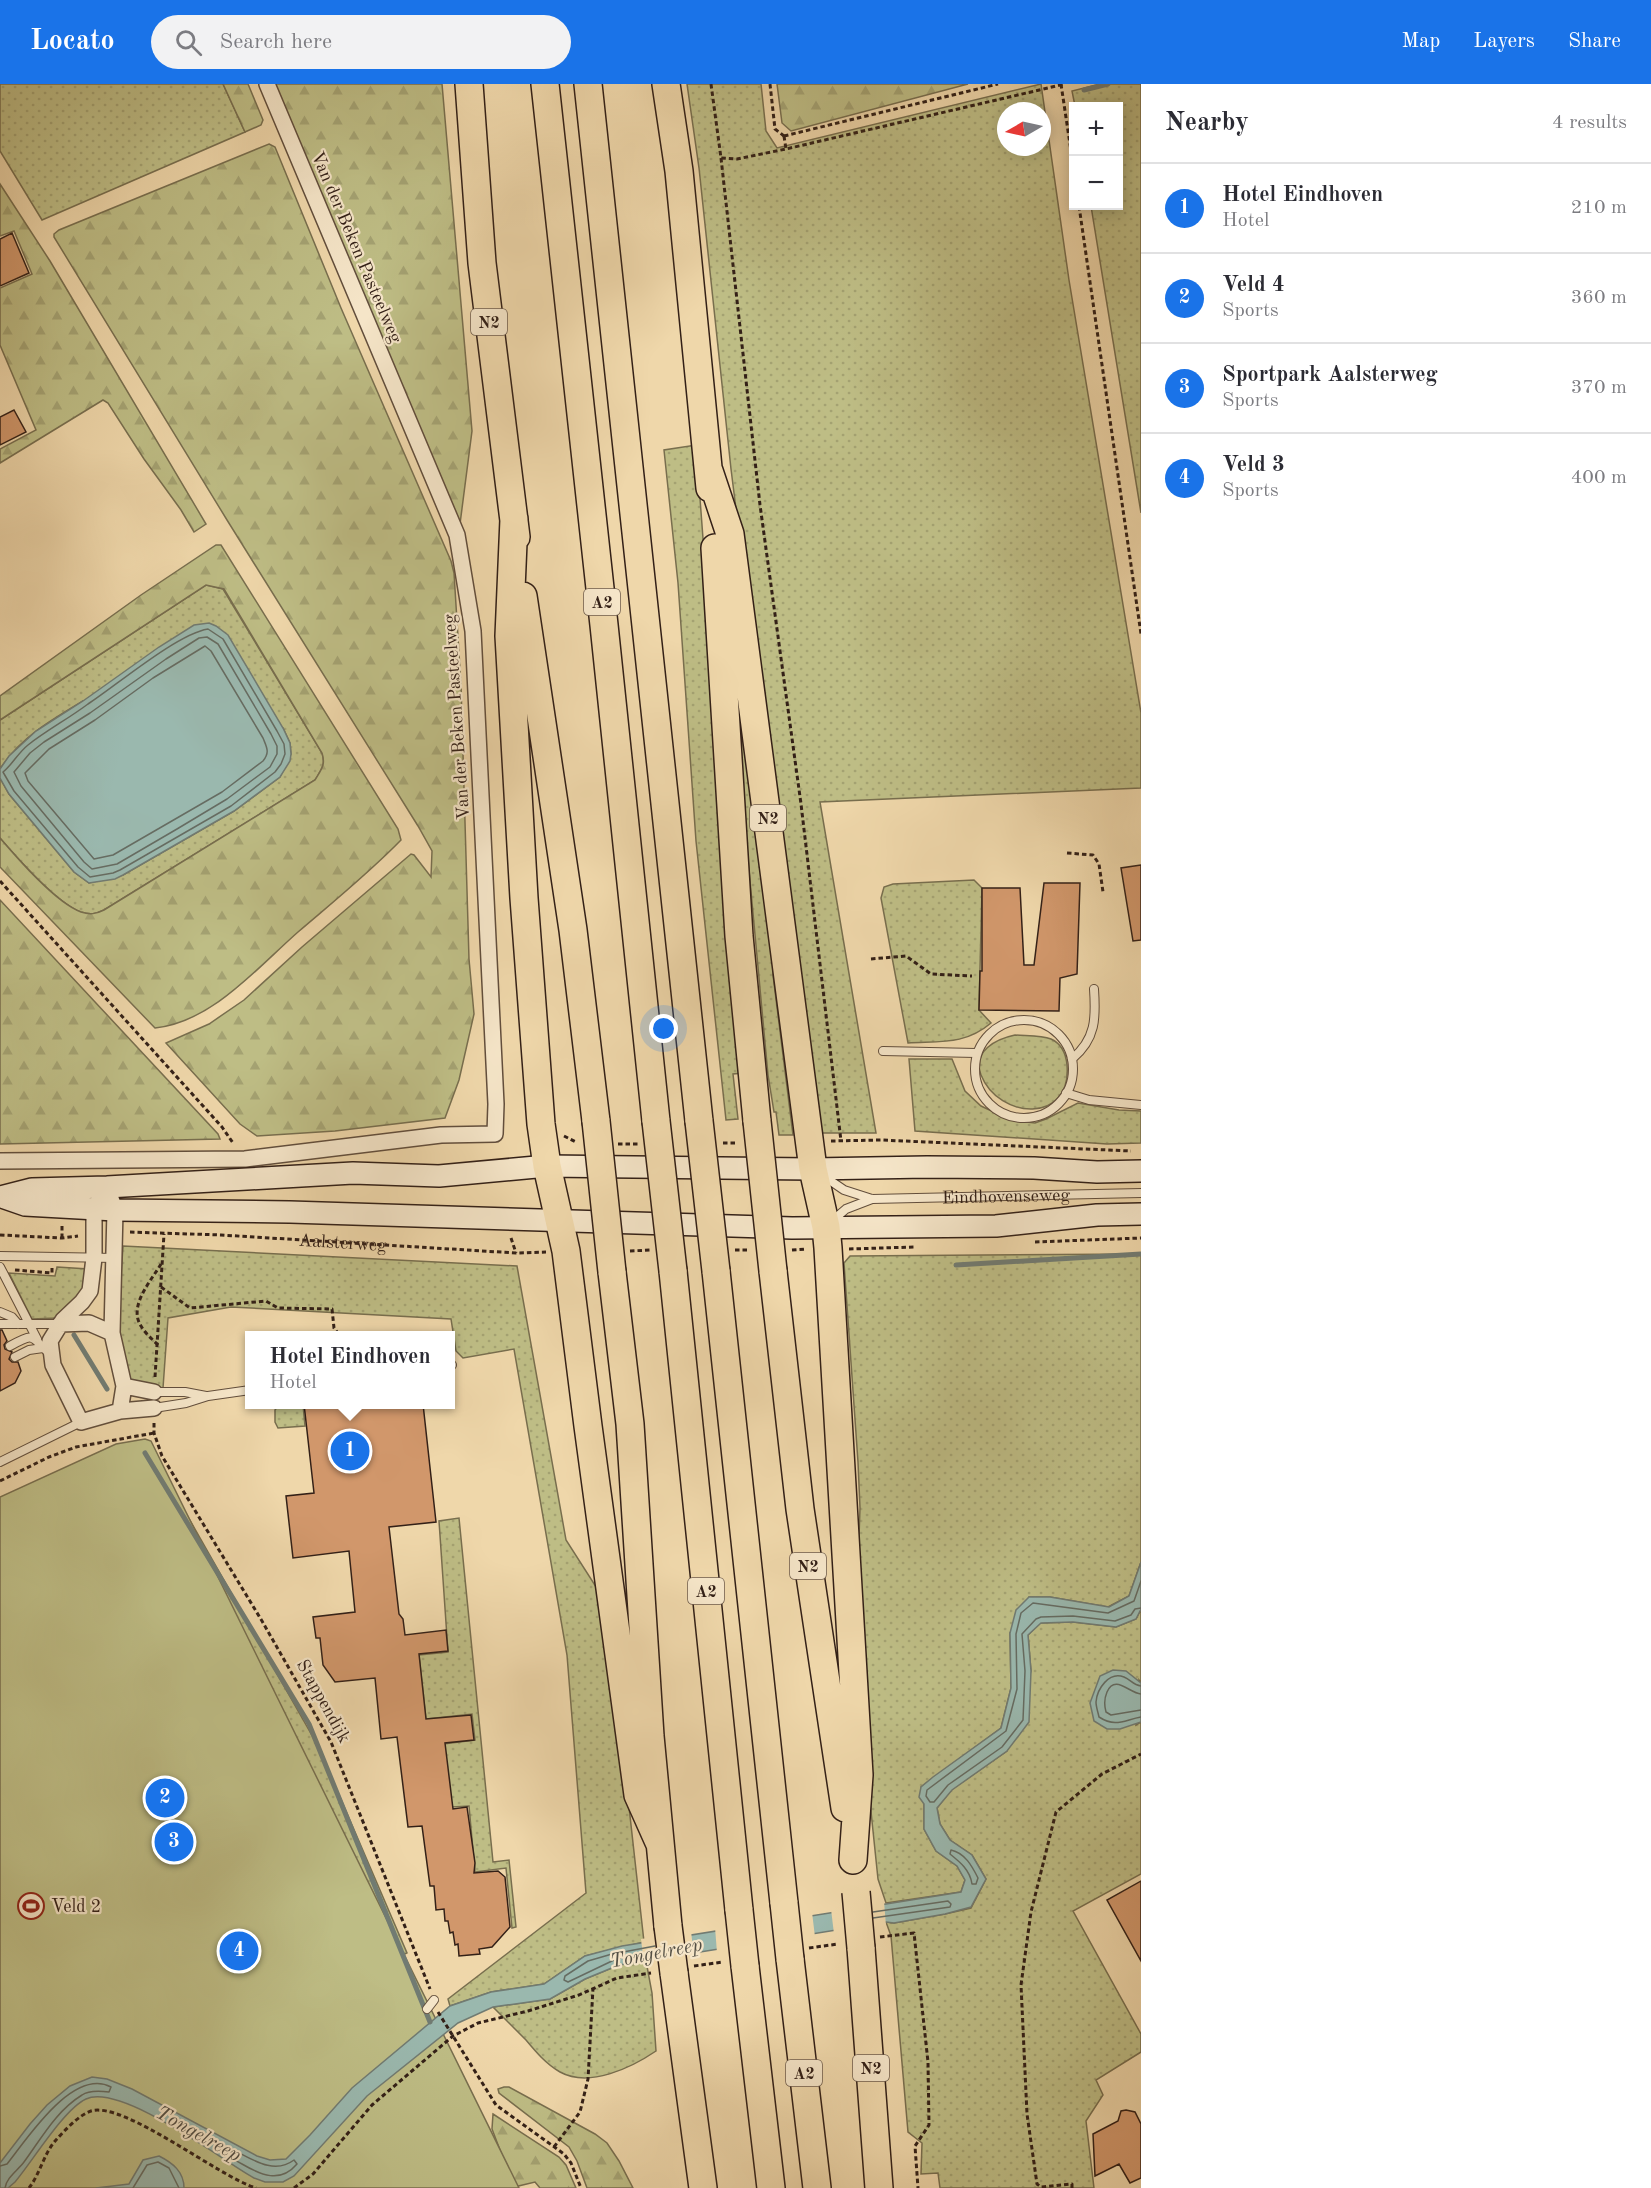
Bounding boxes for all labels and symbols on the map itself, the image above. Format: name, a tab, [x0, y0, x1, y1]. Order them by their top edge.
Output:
north arrow	[997, 102, 1051, 156]
street label: Van der Beken Pasteelweg	[307, 149, 405, 346]
road number: N2	[471, 309, 507, 335]
road number: A2	[584, 589, 620, 615]
street label: Van der Beken Pasteelweg	[441, 613, 473, 820]
road number: N2	[750, 805, 786, 831]
your location	[649, 1014, 678, 1043]
street label: Eindhovenseweg	[942, 1187, 1071, 1207]
street label: Aalsterweg	[298, 1232, 388, 1255]
pin: 1	[330, 1428, 370, 1474]
road number: N2	[790, 1553, 826, 1579]
road number: A2	[688, 1578, 724, 1604]
street label: Stappendijk	[293, 1657, 353, 1746]
pin: 2	[146, 1776, 184, 1820]
pin: 3	[154, 1820, 194, 1864]
sports icon: Veld 2	[16, 1891, 46, 1921]
place label: Veld 2	[51, 1898, 101, 1916]
pin: 4	[220, 1928, 258, 1974]
water label: Tongelreep	[608, 1935, 705, 1973]
road number: N2	[853, 2055, 889, 2081]
road number: A2	[786, 2060, 822, 2086]
water label: Tongelreep	[152, 2103, 244, 2166]

